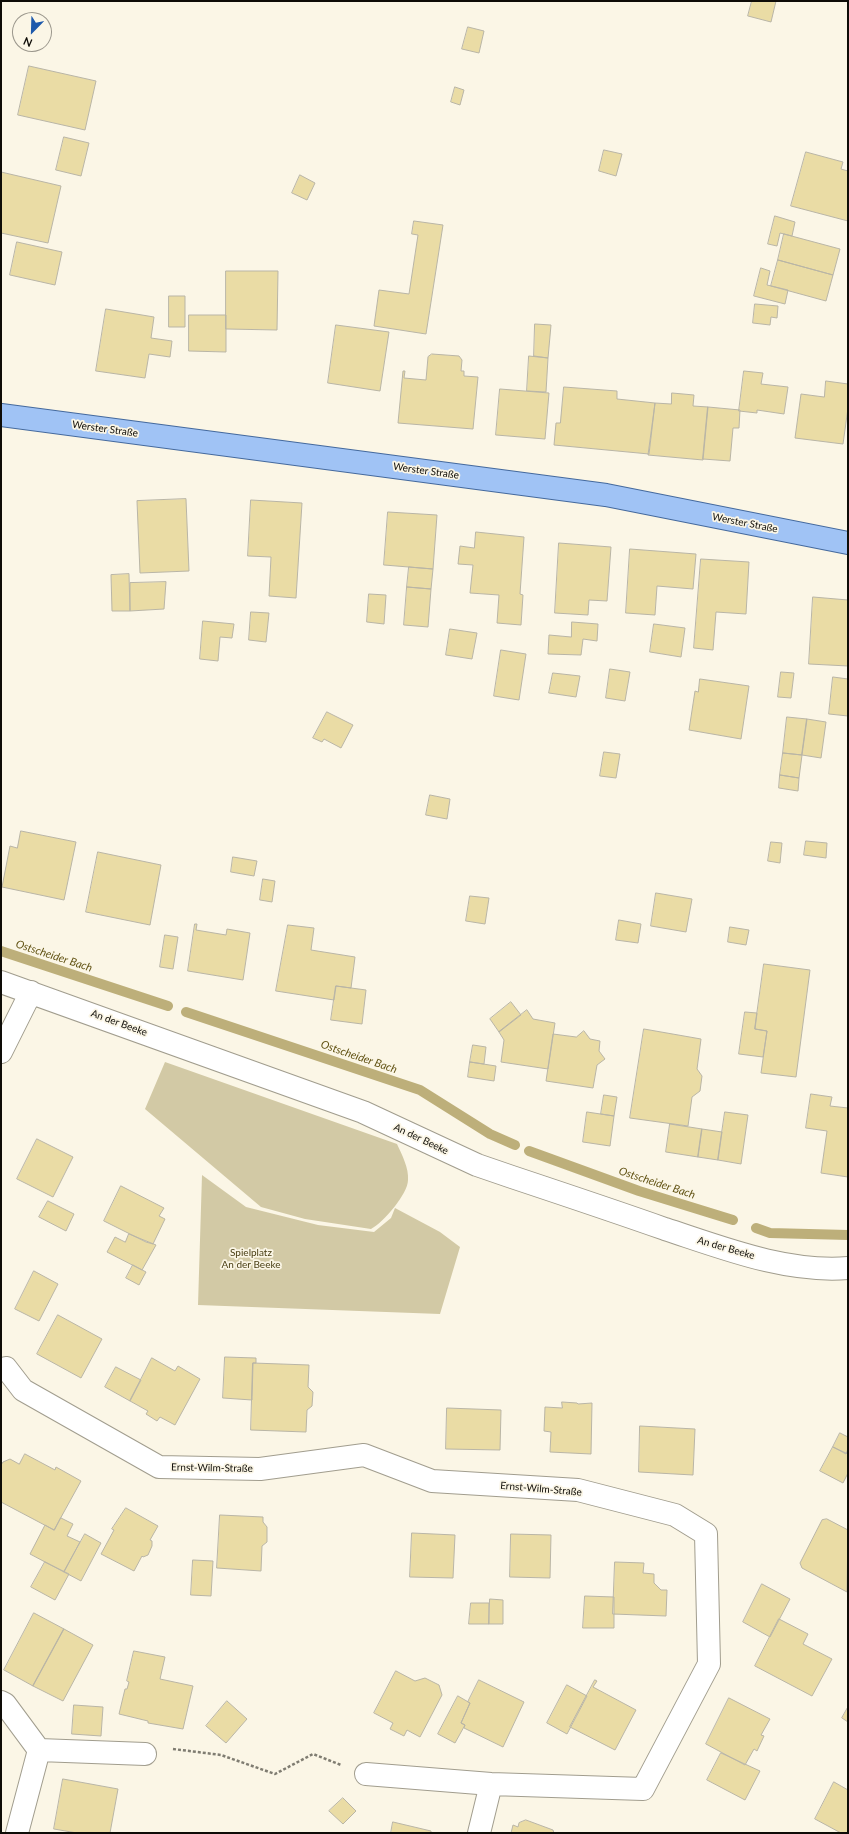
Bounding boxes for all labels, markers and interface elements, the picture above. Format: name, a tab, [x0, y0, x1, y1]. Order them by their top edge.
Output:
north arrow	[12, 12, 52, 52]
text: N	[21, 35, 34, 50]
street label: Werster Straße	[71, 418, 139, 440]
street label: Werster Straße	[392, 460, 460, 482]
street label: Werster Straße	[711, 511, 779, 535]
water label: Ostscheider Bach	[14, 937, 94, 975]
street label: An der Beeke	[89, 1007, 149, 1039]
water label: Ostscheider Bach	[319, 1038, 399, 1076]
street label: An der Beeke	[392, 1121, 450, 1157]
water label: Ostscheider Bach	[617, 1164, 697, 1202]
street label: An der Beeke	[696, 1234, 756, 1262]
park label: Spielplatz An der Beeke	[222, 1247, 280, 1270]
street label: Ernst-Wilm-Straße	[171, 1461, 253, 1475]
street label: Ernst-Wilm-Straße	[500, 1479, 582, 1499]

